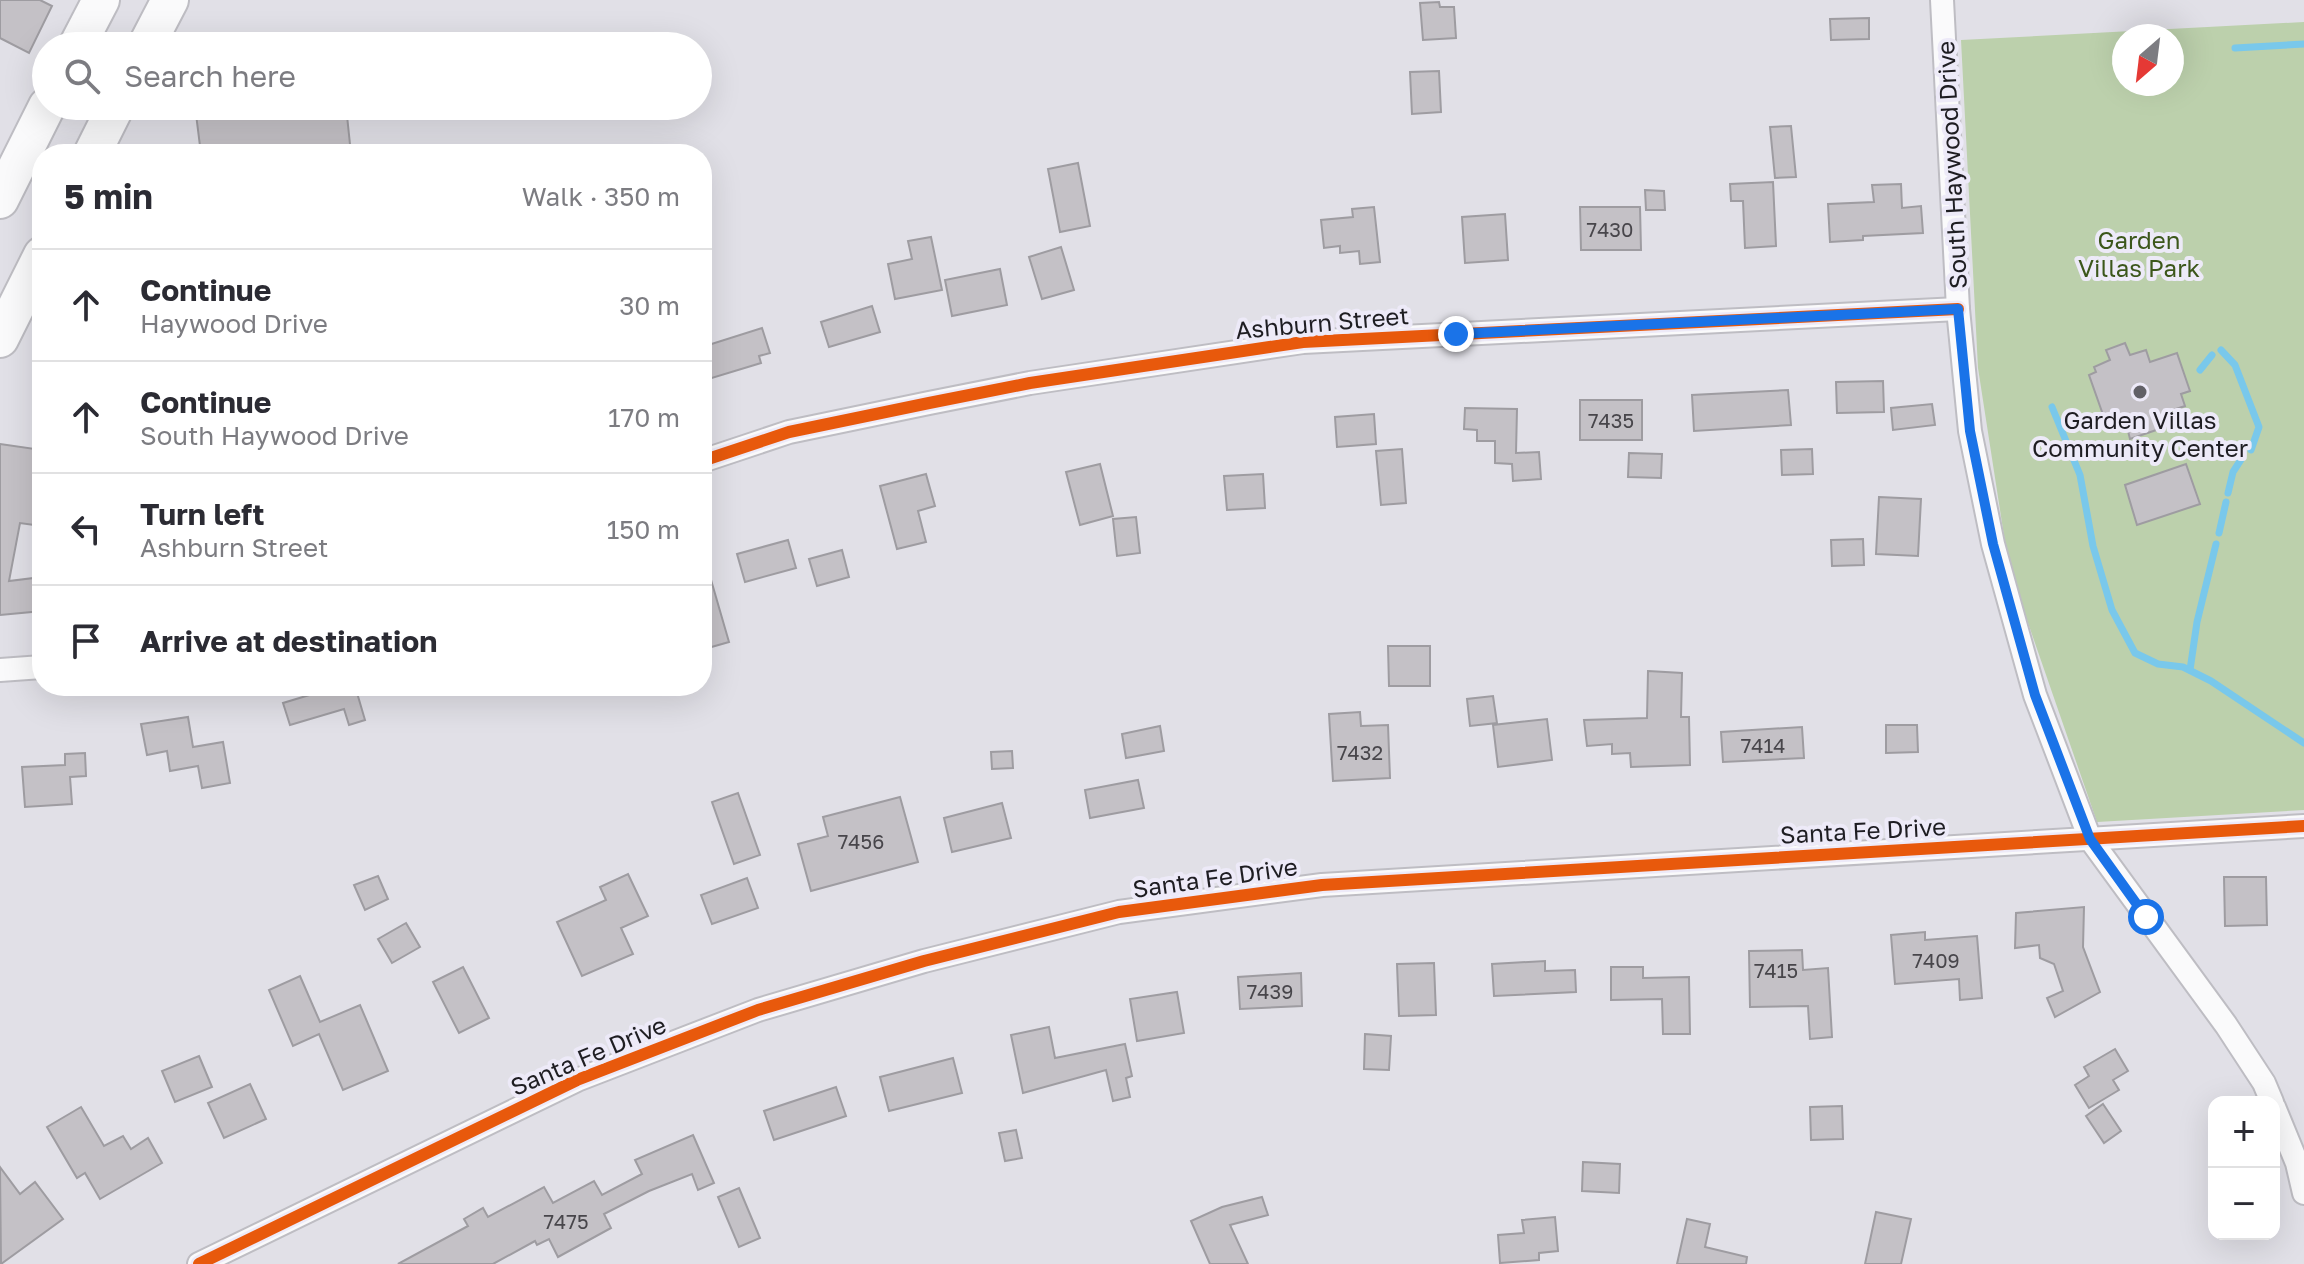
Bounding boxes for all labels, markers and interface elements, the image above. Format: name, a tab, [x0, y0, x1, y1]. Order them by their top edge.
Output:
north arrow	[2112, 24, 2184, 96]
search box	[32, 32, 712, 120]
street label: South Haywood Drive	[1930, 40, 1972, 290]
icon: search	[60, 54, 104, 98]
text: Search here	[124, 58, 296, 94]
text: 5 min	[64, 176, 153, 216]
text: Walk · 350 m	[522, 181, 680, 212]
house number: 7430	[1587, 217, 1633, 241]
park label: Garden Villas Park	[2078, 225, 2200, 282]
text: Continue	[140, 272, 271, 308]
icon: ahead	[64, 283, 108, 327]
text: 30 m	[619, 290, 680, 321]
street label: Ashburn Street	[1234, 300, 1410, 344]
text: Haywood Drive	[140, 308, 328, 339]
route end	[1438, 316, 1474, 352]
marker: Garden Villas Community Center	[2131, 383, 2149, 401]
text: Continue	[140, 384, 271, 420]
icon: ahead	[64, 395, 108, 439]
text: 170 m	[608, 402, 680, 433]
place label: Garden Villas Community Center	[2032, 405, 2248, 462]
house number: 7435	[1588, 408, 1634, 432]
text: South Haywood Drive	[140, 420, 409, 451]
text: Turn left	[140, 496, 265, 532]
icon: left	[64, 507, 108, 551]
text: 150 m	[607, 514, 680, 545]
text: Ashburn Street	[140, 532, 328, 563]
icon: arrive	[64, 619, 108, 663]
text: Arrive at destination	[140, 623, 437, 659]
house number: 7414	[1741, 733, 1785, 757]
house number: 7432	[1337, 740, 1383, 764]
street label: Santa Fe Drive	[1779, 811, 1947, 849]
house number: 7456	[838, 829, 884, 853]
street label: Santa Fe Drive	[1131, 851, 1299, 903]
route start	[2128, 899, 2164, 935]
house number: 7409	[1912, 948, 1960, 972]
house number: 7415	[1754, 958, 1798, 982]
house number: 7439	[1247, 979, 1293, 1003]
street label: Santa Fe Drive	[506, 1009, 670, 1101]
map controls	[2208, 1096, 2280, 1240]
button: +	[2208, 1096, 2280, 1168]
button: −	[2208, 1168, 2280, 1240]
house number: 7475	[544, 1209, 589, 1233]

